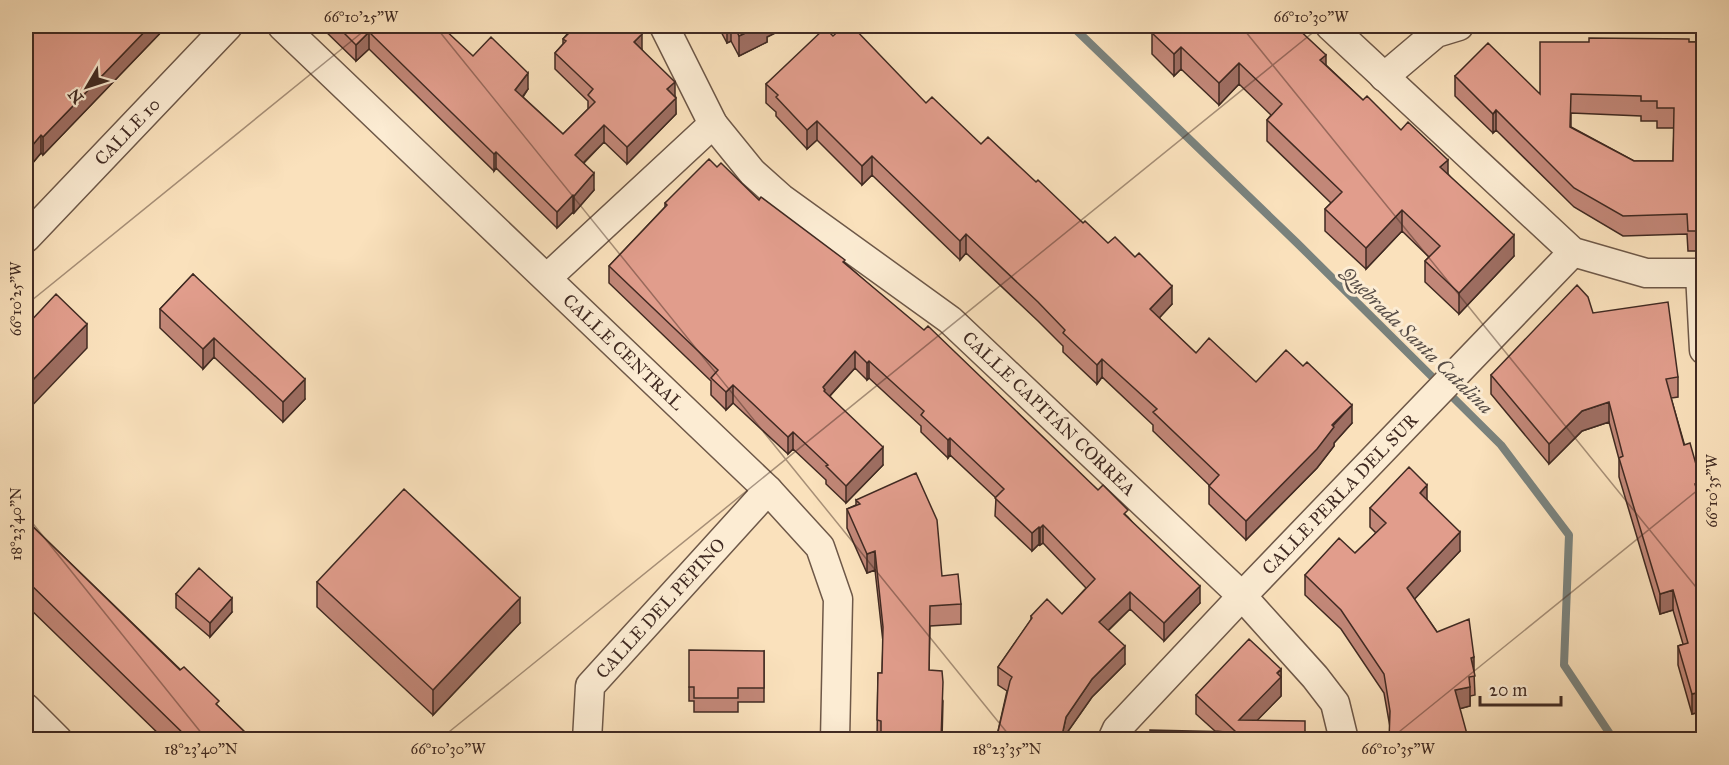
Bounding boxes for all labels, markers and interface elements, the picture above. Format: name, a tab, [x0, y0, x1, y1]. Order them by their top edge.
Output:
text: 66°10'25"W	[324, 8, 399, 26]
text: 66°10'30"W	[1273, 8, 1349, 26]
north arrow	[57, 57, 117, 117]
text: N	[64, 85, 87, 107]
street label: CALLE 10	[90, 93, 165, 170]
water label: Quebrada Santa Catalina	[1335, 260, 1498, 419]
text: 66°10'25"W	[7, 261, 25, 336]
street label: CALLE CENTRAL	[558, 289, 689, 415]
street label: CALLE CAPITÁN CORREA	[958, 327, 1140, 500]
street label: CALLE PERLA DEL SUR	[1258, 408, 1423, 579]
text: 66°10'35"W	[1703, 454, 1721, 528]
text: 18°23'40"N	[7, 487, 25, 561]
street label: CALLE DEL PEPINO	[591, 534, 730, 683]
scale bar	[1480, 669, 1561, 707]
text: 20 m	[1489, 679, 1527, 701]
text: 18°23'40"N	[164, 740, 238, 758]
text: 66°10'30"W	[410, 740, 486, 758]
text: 18°23'35"N	[972, 740, 1042, 758]
text: 66°10'35"W	[1361, 740, 1435, 758]

